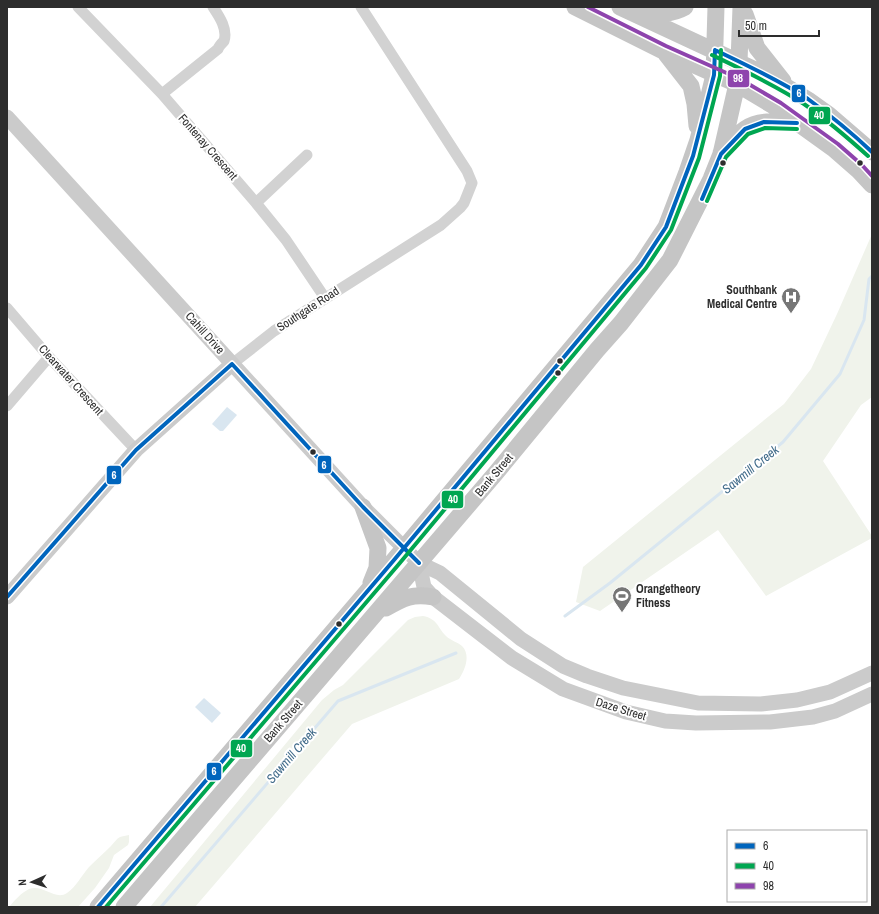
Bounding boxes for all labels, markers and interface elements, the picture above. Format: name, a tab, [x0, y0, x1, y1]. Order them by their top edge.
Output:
scale bar	[739, 12, 819, 38]
text: 50 m	[745, 18, 767, 34]
line badge: 98	[727, 69, 750, 88]
text: 98	[733, 71, 743, 85]
line badge: 6	[791, 84, 806, 103]
text: 6	[796, 86, 802, 100]
line badge: 40	[808, 106, 831, 125]
text: 40	[814, 108, 824, 122]
street label: Fontenay Crescent	[175, 111, 241, 184]
unlabelled marker	[718, 158, 728, 168]
unlabelled marker	[855, 158, 865, 168]
place label: Southbank Medical Centre	[707, 282, 778, 312]
street label: Southgate Road	[274, 283, 342, 335]
hospital icon: Southbank Medical Centre	[780, 286, 802, 314]
street label: Cahill Drive	[182, 309, 228, 357]
street label: Clearwater Crescent	[35, 341, 107, 419]
unlabelled marker	[555, 356, 565, 366]
unlabelled marker	[553, 368, 563, 378]
water label: Sawmill Creek	[718, 441, 783, 498]
unlabelled marker	[308, 447, 318, 457]
street label: Bank Street	[471, 450, 517, 500]
line badge: 6	[317, 455, 332, 474]
text: 6	[321, 458, 327, 472]
line badge: 6	[106, 465, 122, 485]
text: 6	[111, 468, 117, 482]
line badge: 40	[441, 490, 464, 509]
text: 40	[448, 492, 458, 506]
place label: Orangetheory Fitness	[636, 581, 701, 611]
sports icon: Orangetheory Fitness	[611, 585, 633, 613]
unlabelled marker	[334, 619, 344, 629]
street label: Daze Street	[594, 694, 648, 724]
street label: Bank Street	[260, 696, 306, 746]
water label: Sawmill Creek	[262, 723, 321, 787]
line badge: 40	[230, 739, 253, 758]
text: 40	[236, 741, 246, 755]
line badge: 6	[206, 762, 222, 781]
text: 6	[211, 764, 217, 778]
legend	[727, 830, 867, 902]
text: 6	[763, 838, 768, 854]
text: 40	[763, 858, 774, 874]
north arrow	[12, 862, 52, 902]
text: 98	[763, 878, 774, 894]
text: N	[15, 879, 29, 886]

